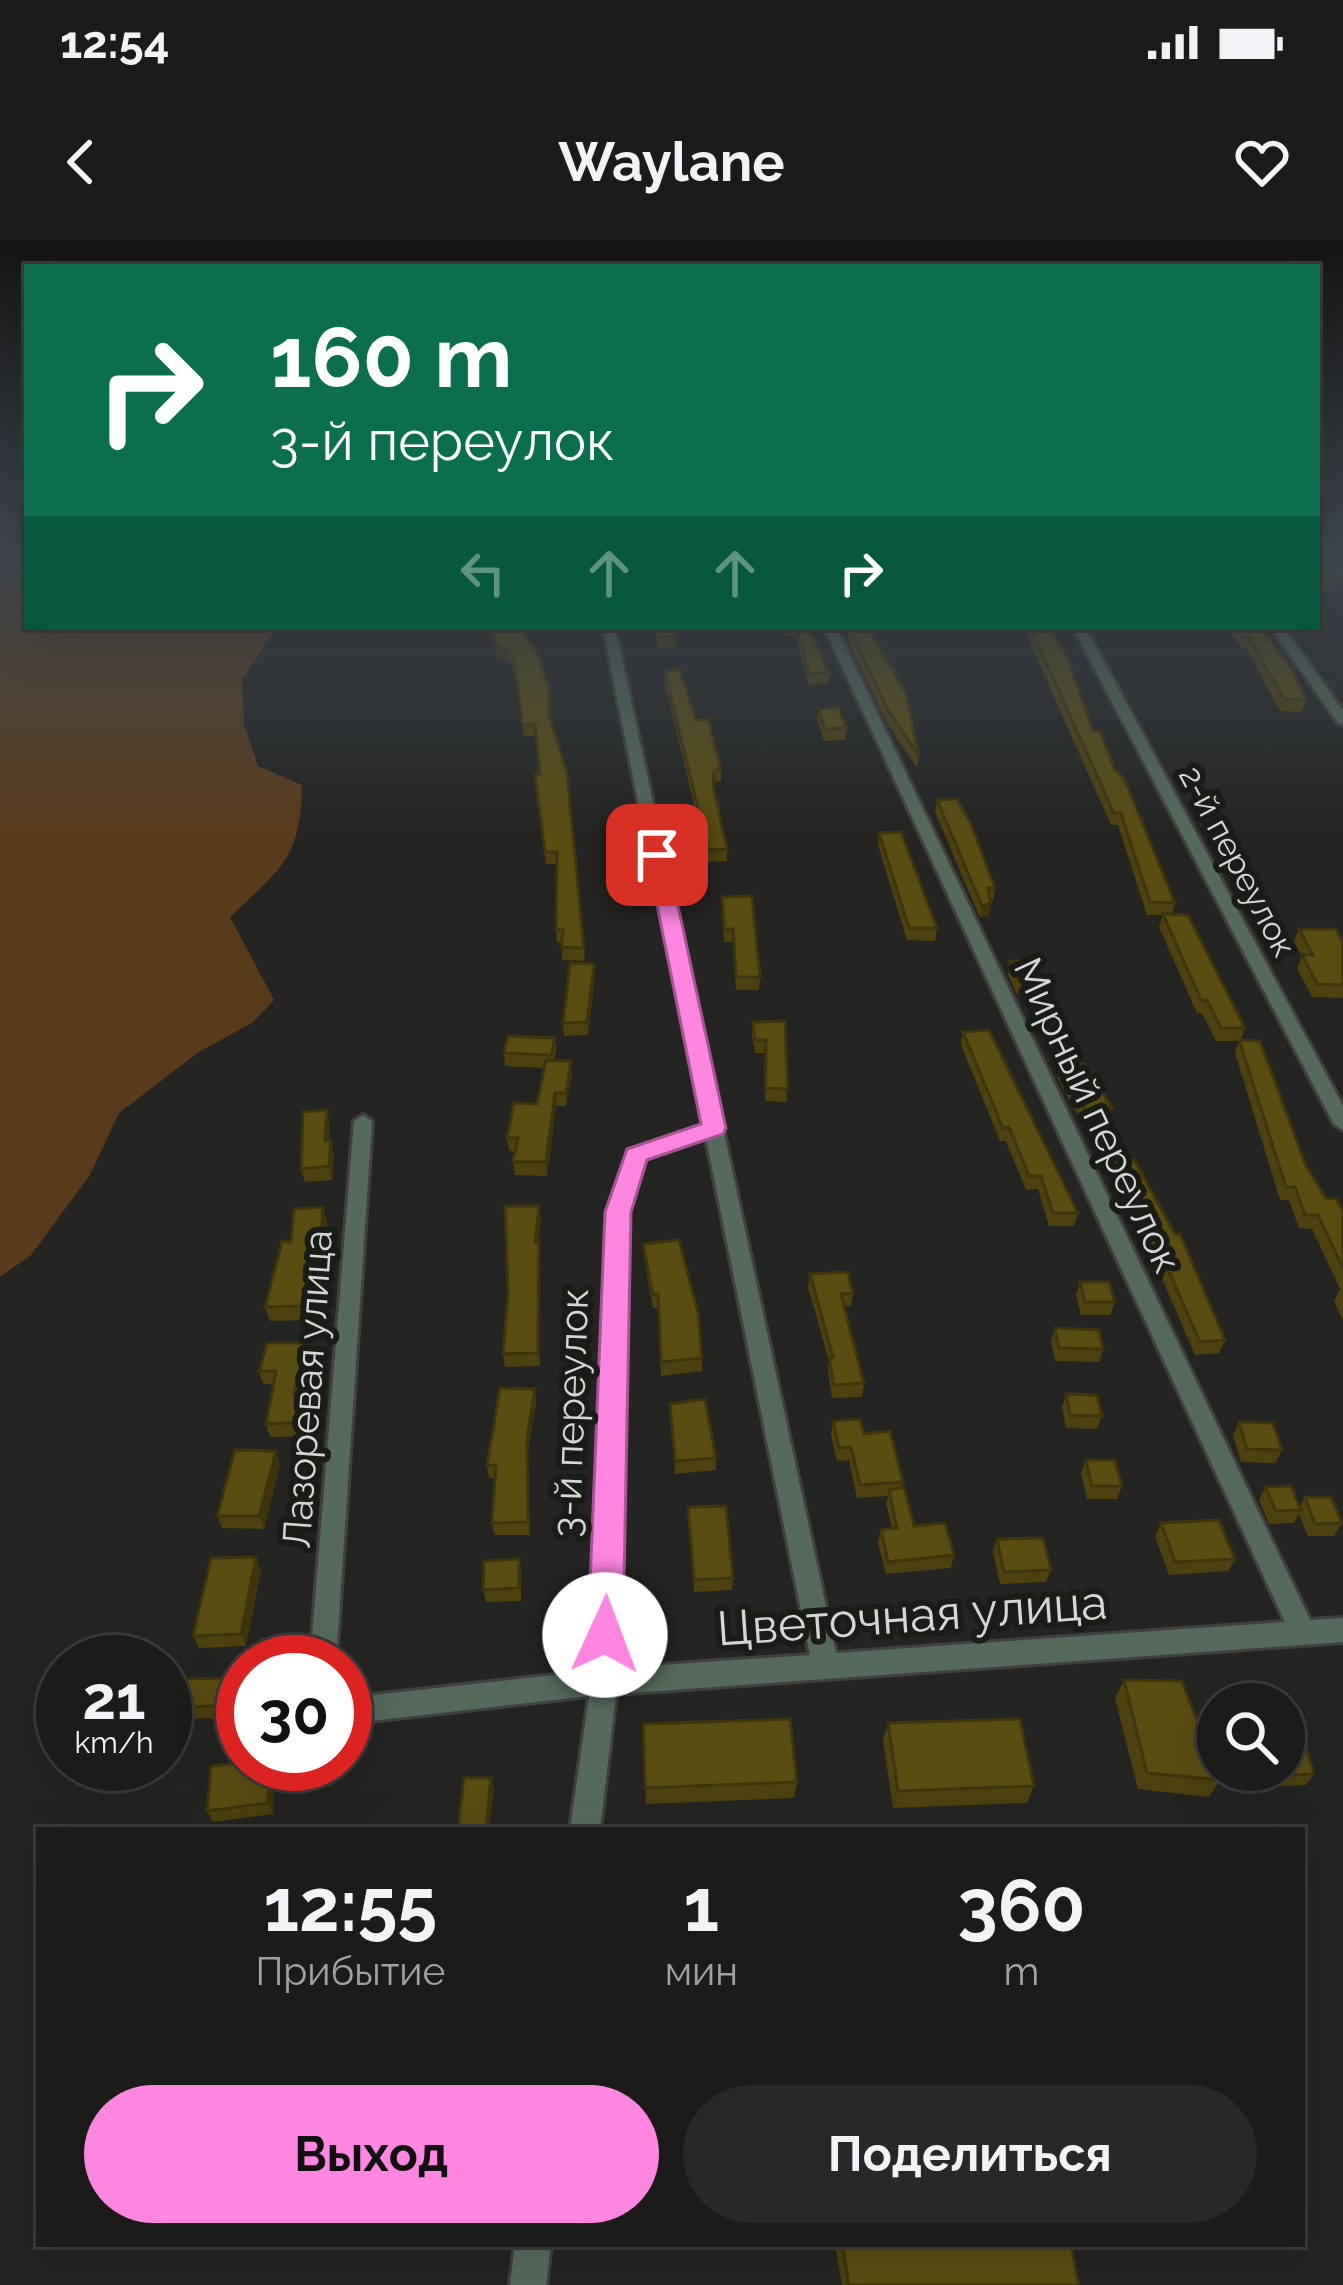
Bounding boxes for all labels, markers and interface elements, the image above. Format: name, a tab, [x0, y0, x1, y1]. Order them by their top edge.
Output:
text: 12:54	[60, 16, 169, 69]
icon: back	[48, 129, 114, 195]
icon: heart	[1229, 129, 1295, 195]
text: Waylane	[558, 130, 785, 194]
text: 160 m	[270, 308, 512, 407]
icon: right	[72, 312, 228, 468]
text: 3-й переулок	[270, 409, 614, 473]
icon: left	[450, 540, 516, 606]
icon: ahead	[576, 540, 642, 606]
icon: ahead	[702, 540, 768, 606]
icon: right	[828, 540, 894, 606]
street label: 2-й переулок	[1171, 759, 1304, 963]
pin	[606, 804, 708, 906]
icon: arrive	[624, 822, 690, 888]
street label: Мирный переулок	[1005, 950, 1191, 1280]
street label: Лазоревая улица	[273, 1228, 341, 1550]
street label: 3-й переулок	[543, 1288, 597, 1538]
position arrow	[542, 1572, 668, 1698]
street label: Цветочная улица	[715, 1573, 1109, 1657]
speed limit sign: 30	[216, 1635, 372, 1791]
text: 21	[82, 1663, 146, 1733]
map controls	[1197, 1683, 1305, 1791]
button: search	[1197, 1683, 1305, 1791]
text: km/h	[74, 1725, 154, 1760]
text: 12:55	[264, 1863, 437, 1948]
text: 1	[684, 1863, 719, 1948]
text: 360	[957, 1863, 1086, 1948]
text: Прибытие	[255, 1948, 445, 1994]
text: мин	[665, 1948, 738, 1994]
text: m	[1004, 1948, 1039, 1994]
button: Выход	[84, 2085, 659, 2223]
button: Поделиться	[683, 2085, 1257, 2223]

